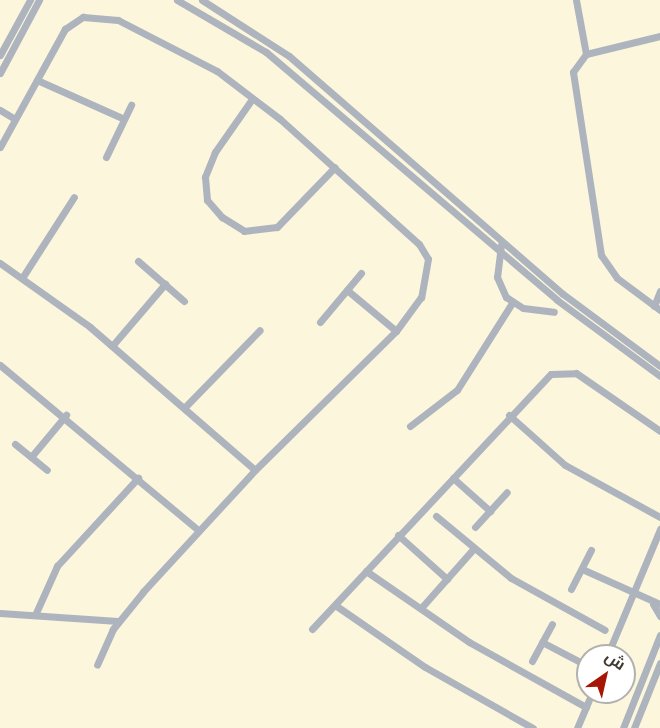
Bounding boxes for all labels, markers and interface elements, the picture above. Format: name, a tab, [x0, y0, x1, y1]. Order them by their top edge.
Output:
north arrow	[576, 644, 636, 704]
text: ش	[601, 647, 629, 675]

